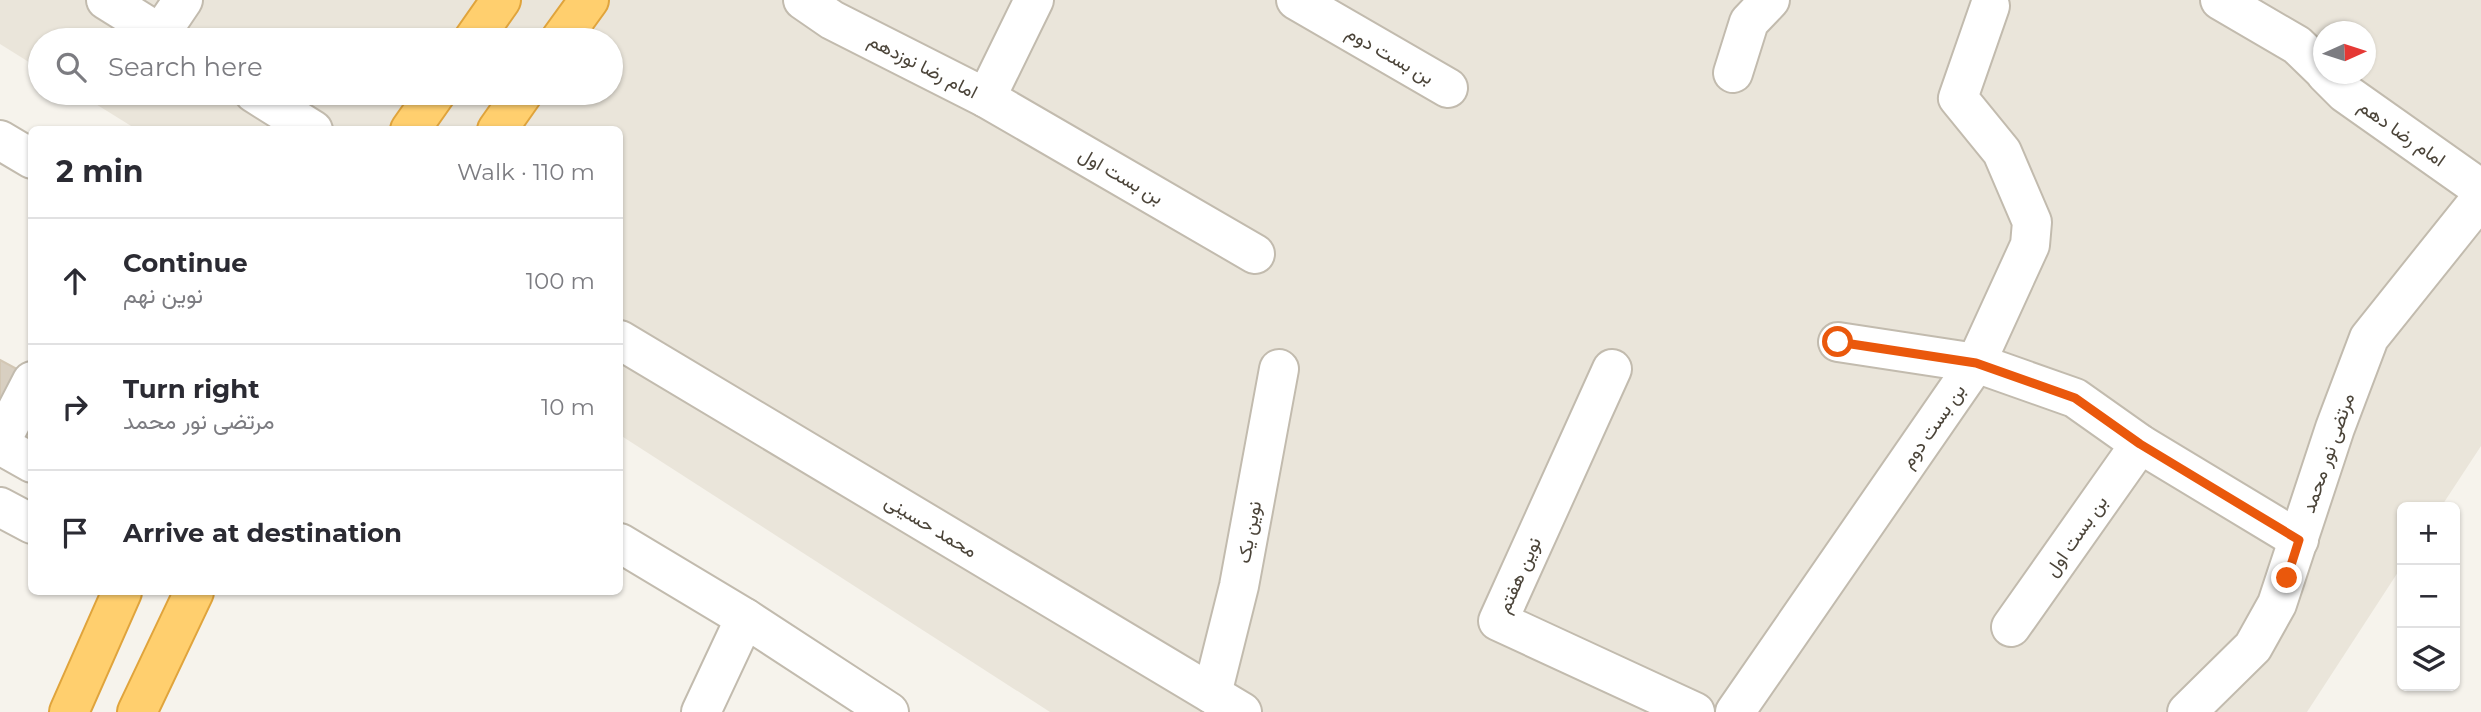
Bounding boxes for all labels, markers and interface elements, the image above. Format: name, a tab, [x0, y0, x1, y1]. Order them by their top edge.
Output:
street label: بن بست دوم	[1342, 21, 1438, 90]
north arrow	[2313, 21, 2376, 84]
search box	[28, 28, 623, 105]
street label: امام رضا نوزدهم	[864, 29, 982, 104]
icon: search	[52, 48, 90, 86]
text: Search here	[108, 51, 263, 83]
street label: امام رضا دهم	[2353, 95, 2450, 172]
street label: بن بست اول	[1075, 143, 1167, 209]
text: 2 min	[56, 153, 143, 190]
text: Walk · 110 m	[457, 158, 595, 186]
text: Continue	[123, 247, 248, 279]
icon: ahead	[56, 262, 94, 300]
text: 100 m	[526, 267, 595, 295]
text: نوین نهم	[123, 281, 203, 309]
route start	[1822, 326, 1853, 357]
text: Turn right	[123, 373, 259, 405]
street label: بن بست دوم	[1896, 380, 1971, 473]
icon: right	[56, 388, 94, 426]
street label: مرتضی نور محمد	[2297, 390, 2359, 516]
text: 10 m	[541, 393, 595, 421]
text: مرتضی نور محمد	[123, 407, 274, 435]
street label: محمد حسینی	[881, 490, 981, 562]
street label: بن بست اول	[2040, 491, 2112, 581]
street label: نوین یک	[1232, 499, 1266, 565]
map controls	[2397, 502, 2460, 691]
button: +	[2397, 502, 2460, 565]
icon: arrive	[56, 514, 94, 552]
text: Arrive at destination	[123, 517, 402, 549]
street label: نوین هفتم	[1492, 533, 1547, 617]
route end	[2271, 562, 2302, 593]
button: −	[2397, 565, 2460, 628]
button: layers	[2397, 628, 2460, 691]

